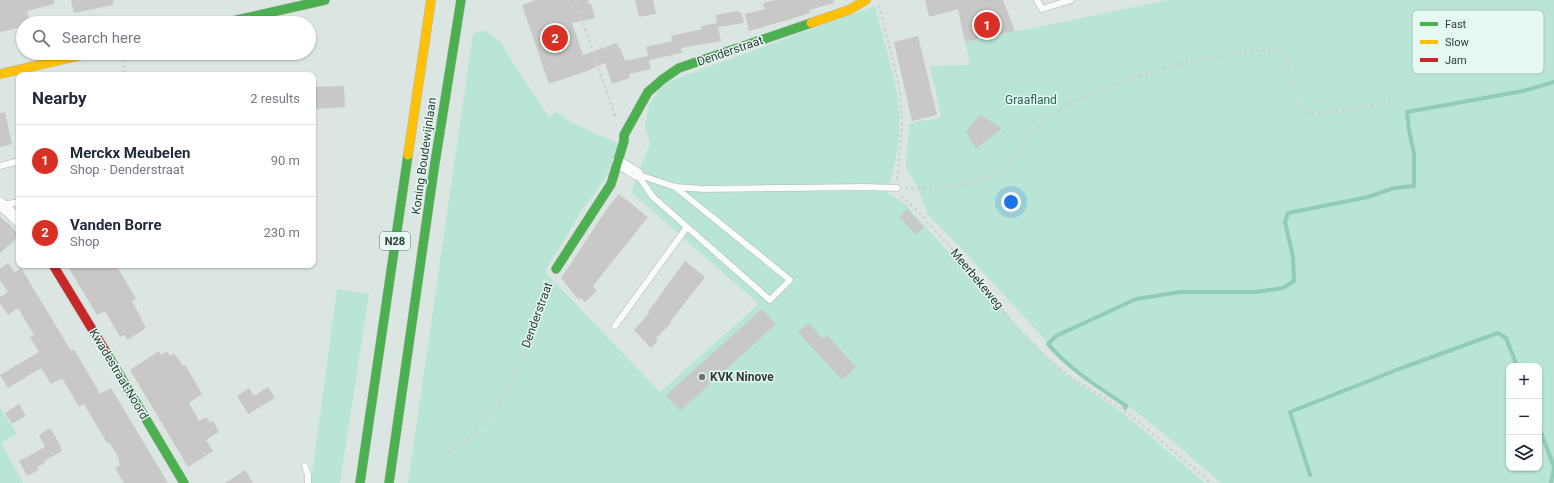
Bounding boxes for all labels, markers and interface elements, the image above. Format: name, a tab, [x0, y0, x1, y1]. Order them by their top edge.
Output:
pin: 1	[974, 10, 1000, 40]
legend	[1412, 10, 1544, 74]
search box	[16, 16, 316, 60]
text: Fast	[1445, 18, 1467, 31]
pin: 2	[542, 23, 568, 53]
icon: search	[30, 27, 52, 49]
text: Search here	[62, 29, 141, 47]
street label: Denderstraat	[695, 33, 765, 69]
text: Slow	[1445, 36, 1469, 49]
text: Jam	[1445, 54, 1467, 67]
text: Nearby	[32, 88, 87, 108]
text: 2 results	[250, 91, 300, 106]
park label: Graafland	[1005, 93, 1057, 107]
street label: Koning Boudewijnlaan	[409, 96, 439, 216]
text: Merckx Meubelen	[70, 144, 190, 162]
text: 1	[41, 153, 49, 168]
text: 90 m	[271, 153, 300, 168]
text: Shop · Denderstraat	[70, 162, 184, 177]
your location	[1001, 192, 1021, 212]
text: Vanden Borre	[70, 216, 162, 234]
text: 2	[41, 225, 49, 240]
text: 230 m	[263, 225, 300, 240]
road number: N28	[380, 232, 410, 250]
text: Shop	[70, 234, 100, 249]
street label: Meerbekeweg	[948, 246, 1006, 312]
street label: Denderstraat	[519, 280, 555, 350]
street label: Kwadestraat-Noord	[86, 326, 152, 422]
map controls	[1506, 363, 1542, 471]
button: +	[1506, 363, 1542, 399]
place label: KVK Ninove	[710, 370, 774, 384]
marker: KVK Ninove	[697, 372, 707, 382]
button: −	[1506, 399, 1542, 435]
button: layers	[1506, 435, 1542, 471]

